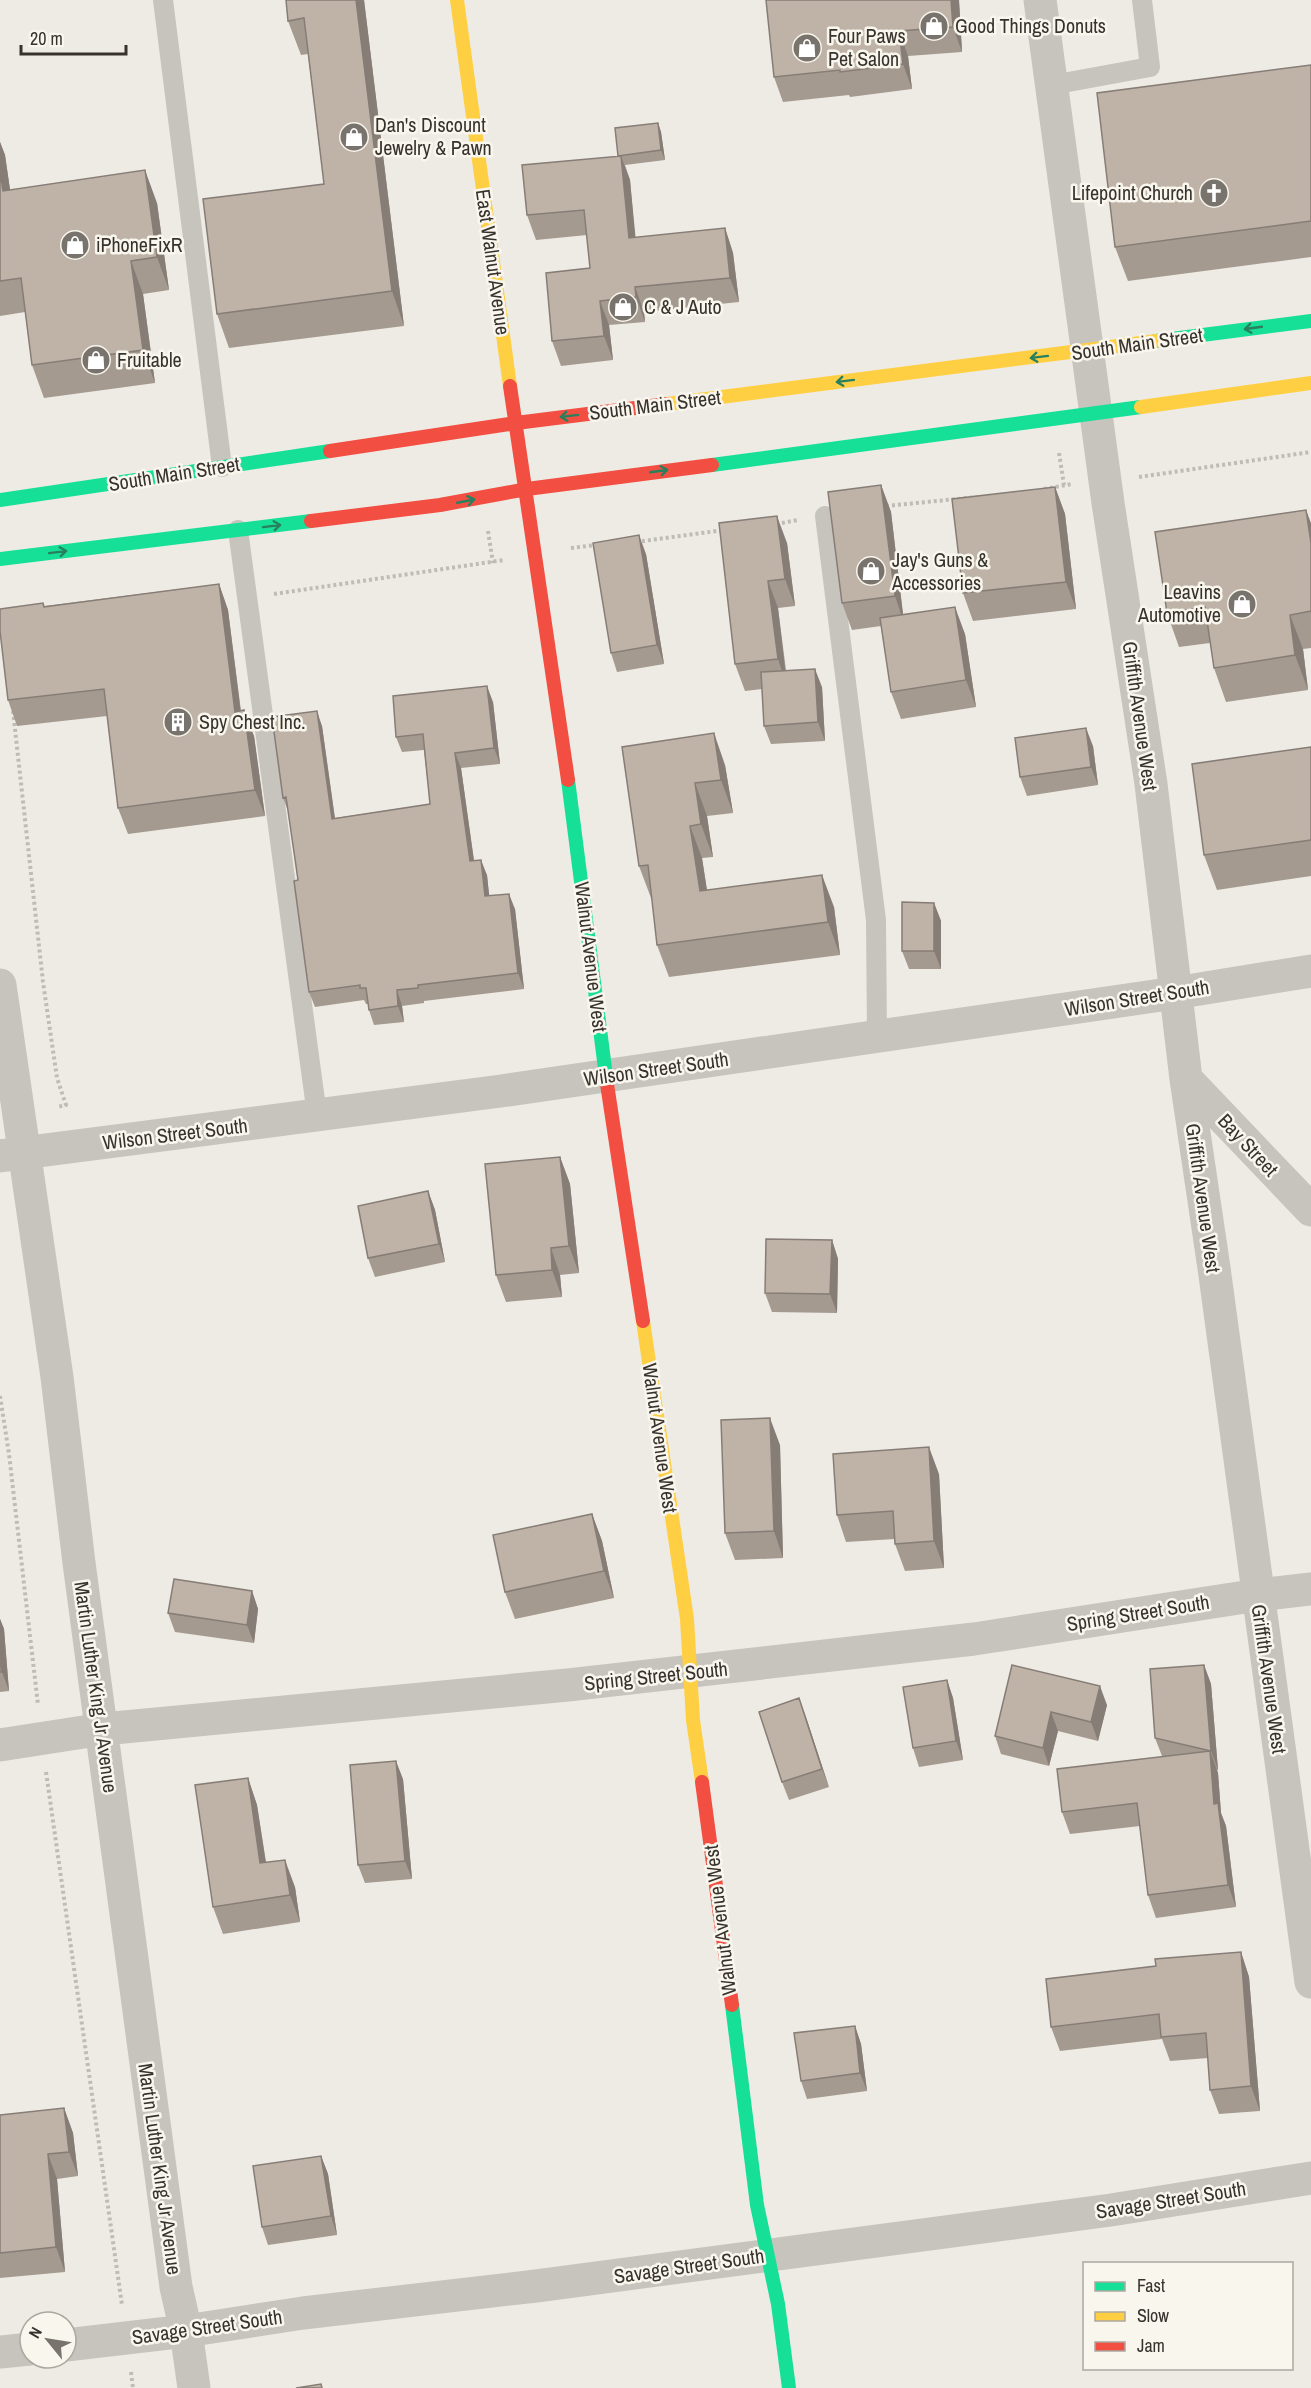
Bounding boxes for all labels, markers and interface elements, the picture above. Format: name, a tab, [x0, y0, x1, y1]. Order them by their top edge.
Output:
shop icon: Good Things Donuts	[918, 10, 950, 42]
place label: Good Things Donuts	[955, 12, 1106, 39]
scale bar	[21, 18, 126, 56]
place label: Four Paws Pet Salon	[828, 22, 906, 72]
text: 20 m	[30, 26, 63, 51]
shop icon: Four Paws Pet Salon	[791, 32, 823, 64]
place label: Dan's Discount Jewelry & Pawn	[375, 111, 492, 161]
shop icon: Dan's Discount Jewelry & Pawn	[338, 121, 370, 153]
church icon: Lifepoint Church	[1198, 177, 1230, 209]
place label: Lifepoint Church	[1072, 179, 1193, 206]
street label: East Walnut Avenue	[470, 187, 517, 337]
shop icon: iPhoneFixR	[59, 229, 91, 261]
place label: iPhoneFixR	[96, 231, 183, 258]
shop icon: C & J Auto	[607, 291, 639, 323]
place label: C & J Auto	[644, 293, 722, 320]
street label: South Main Street	[1070, 321, 1205, 366]
one-way arrow	[1244, 323, 1263, 334]
shop icon: Fruitable	[80, 344, 112, 376]
place label: Fruitable	[117, 346, 182, 373]
one-way arrow	[1030, 352, 1049, 363]
one-way arrow	[836, 376, 856, 387]
street label: South Main Street	[588, 383, 723, 426]
one-way arrow	[559, 411, 579, 422]
street label: South Main Street	[107, 450, 242, 497]
one-way arrow	[648, 466, 668, 477]
one-way arrow	[455, 495, 475, 506]
one-way arrow	[262, 520, 282, 531]
one-way arrow	[48, 546, 68, 557]
place label: Jay's Guns & Accessories	[891, 546, 988, 596]
shop icon: Jay's Guns & Accessories	[855, 555, 887, 587]
place label: Leavins Automotive	[1137, 578, 1221, 628]
shop icon: Leavins Automotive	[1226, 588, 1258, 620]
street label: Griffith Avenue West	[1117, 640, 1164, 793]
building icon: Spy Chest Inc.	[162, 706, 194, 738]
place label: Spy Chest Inc.	[199, 708, 306, 735]
street label: Walnut Avenue West	[569, 880, 614, 1034]
street label: Wilson Street South	[1063, 973, 1211, 1022]
street label: Wilson Street South	[582, 1045, 730, 1092]
street label: Bay Street	[1212, 1107, 1285, 1182]
street label: Wilson Street South	[101, 1111, 249, 1156]
street label: Griffith Avenue West	[1180, 1122, 1227, 1275]
street label: Walnut Avenue West	[637, 1361, 684, 1515]
street label: Martin Luther King Jr Avenue	[68, 1580, 125, 1794]
street label: Spring Street South	[1065, 1588, 1211, 1637]
street label: Griffith Avenue West	[1246, 1603, 1293, 1756]
street label: Spring Street South	[583, 1655, 729, 1696]
street label: Walnut Avenue West	[697, 1843, 742, 1997]
street label: Martin Luther King Jr Avenue	[132, 2062, 189, 2276]
street label: Savage Street South	[1094, 2174, 1248, 2225]
street label: Savage Street South	[612, 2242, 766, 2289]
legend	[1083, 2262, 1293, 2370]
text: Fast	[1137, 2273, 1165, 2298]
street label: Savage Street South	[130, 2303, 284, 2350]
text: Slow	[1137, 2303, 1169, 2328]
north arrow	[18, 2310, 78, 2370]
text: N	[23, 2323, 47, 2342]
text: Jam	[1137, 2333, 1165, 2358]

